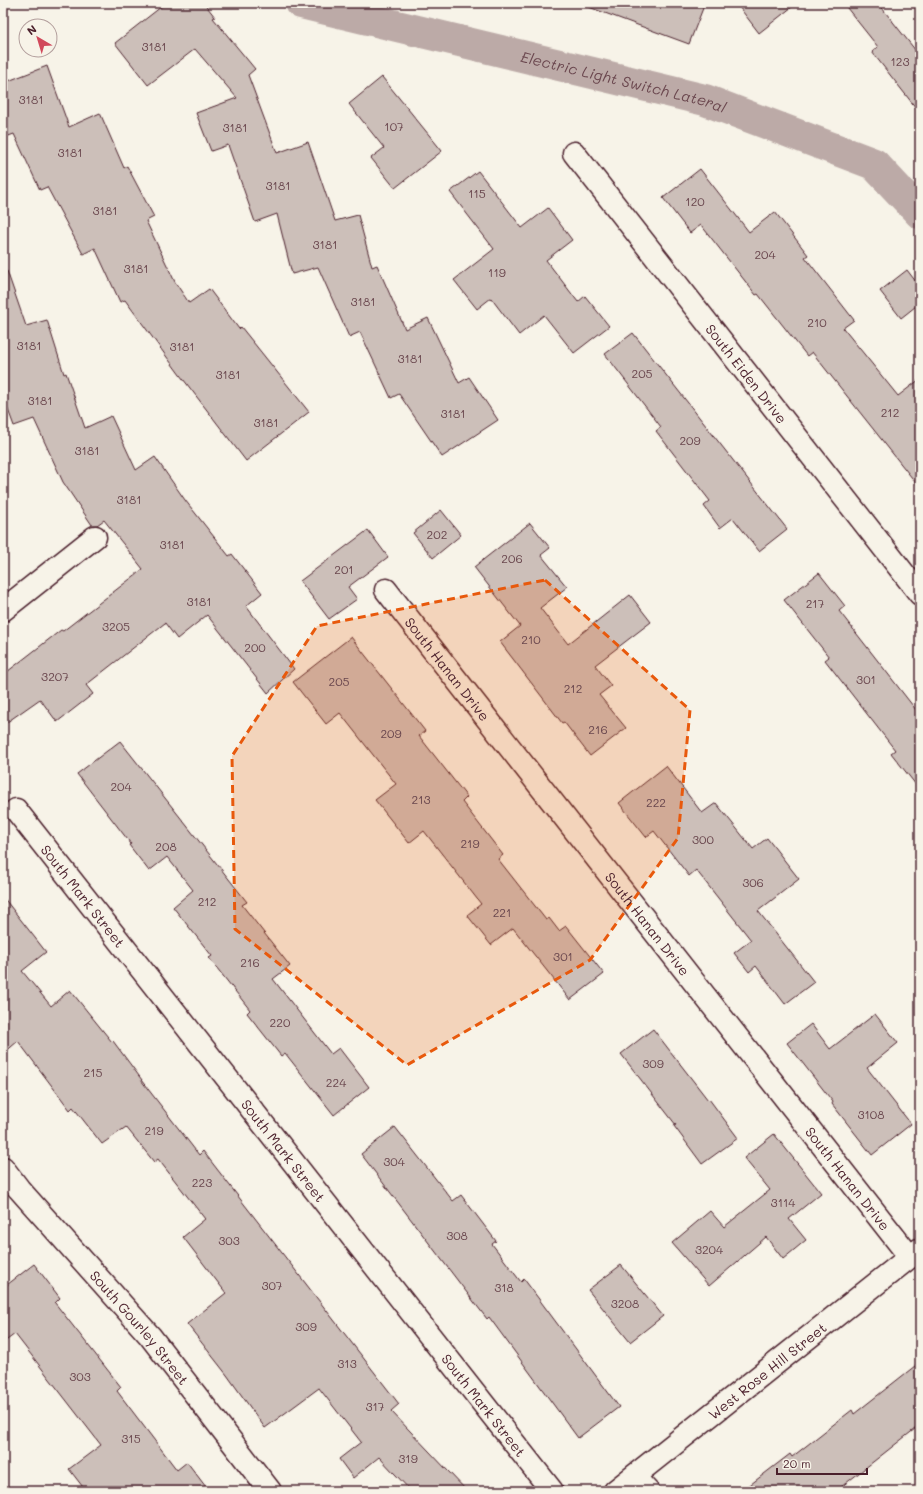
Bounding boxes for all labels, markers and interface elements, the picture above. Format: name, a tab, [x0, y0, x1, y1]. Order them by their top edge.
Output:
north arrow	[18, 18, 58, 58]
text: N	[24, 21, 39, 38]
house number: 3181	[141, 38, 167, 54]
water label: Electric Light Switch Lateral	[519, 46, 729, 117]
house number: 123	[890, 53, 910, 69]
house number: 3181	[18, 91, 44, 107]
house number: 107	[384, 118, 404, 134]
house number: 3181	[222, 119, 248, 135]
house number: 3181	[57, 144, 83, 160]
house number: 3181	[265, 177, 291, 193]
house number: 115	[468, 185, 486, 201]
house number: 120	[685, 193, 705, 209]
house number: 3181	[92, 202, 118, 218]
house number: 3181	[312, 236, 338, 252]
house number: 204	[754, 246, 776, 262]
house number: 3181	[123, 260, 149, 276]
house number: 119	[488, 264, 506, 280]
house number: 3181	[350, 293, 376, 309]
house number: 210	[807, 314, 827, 330]
street label: South Eiden Drive	[702, 320, 792, 427]
house number: 3181	[16, 337, 42, 353]
house number: 3181	[169, 338, 195, 354]
house number: 3181	[397, 350, 423, 366]
house number: 205	[631, 365, 653, 381]
house number: 3181	[215, 366, 241, 382]
house number: 3181	[27, 392, 53, 408]
house number: 212	[881, 404, 899, 420]
house number: 3181	[440, 405, 466, 421]
house number: 3181	[253, 414, 279, 430]
house number: 209	[679, 432, 701, 448]
house number: 3181	[74, 442, 100, 458]
house number: 3181	[116, 491, 142, 507]
house number: 202	[427, 526, 447, 542]
house number: 3181	[159, 536, 185, 552]
house number: 206	[501, 550, 523, 566]
house number: 201	[334, 561, 354, 577]
house number: 3181	[186, 593, 212, 609]
house number: 217	[806, 595, 825, 611]
street label: South Hanan Drive	[401, 613, 494, 724]
house number: 3205	[102, 618, 130, 634]
house number: 210	[521, 631, 541, 647]
house number: 200	[244, 639, 266, 655]
house number: 3207	[41, 668, 69, 684]
house number: 301	[856, 671, 876, 687]
house number: 205	[328, 673, 350, 689]
house number: 212	[564, 680, 582, 696]
house number: 216	[588, 721, 608, 737]
house number: 209	[380, 725, 402, 741]
house number: 204	[110, 778, 132, 794]
house number: 213	[411, 791, 431, 807]
house number: 222	[646, 794, 666, 810]
house number: 300	[692, 831, 715, 847]
house number: 219	[460, 835, 480, 851]
house number: 208	[155, 838, 177, 854]
street label: South Mark Street	[37, 840, 130, 951]
street label: South Hanan Drive	[601, 868, 695, 979]
house number: 306	[742, 874, 764, 890]
house number: 212	[198, 893, 216, 909]
house number: 221	[493, 904, 511, 920]
house number: 301	[553, 948, 573, 964]
house number: 216	[240, 954, 260, 970]
house number: 220	[270, 1014, 291, 1030]
house number: 309	[642, 1055, 664, 1071]
house number: 215	[83, 1064, 103, 1080]
house number: 224	[326, 1074, 346, 1090]
street label: South Mark Street	[237, 1095, 330, 1206]
house number: 3108	[857, 1106, 885, 1122]
house number: 219	[144, 1122, 164, 1138]
street label: South Hanan Drive	[801, 1122, 895, 1234]
house number: 304	[383, 1153, 405, 1169]
house number: 223	[192, 1174, 212, 1190]
house number: 3114	[771, 1194, 795, 1210]
house number: 308	[446, 1227, 468, 1243]
house number: 303	[218, 1232, 240, 1248]
house number: 3204	[695, 1241, 723, 1257]
street label: South Gourley Street	[86, 1266, 194, 1388]
house number: 307	[261, 1277, 283, 1293]
house number: 318	[494, 1279, 514, 1295]
house number: 3208	[611, 1295, 639, 1311]
house number: 309	[295, 1318, 317, 1334]
street label: West Rose Hill Street	[704, 1318, 830, 1423]
street label: South Mark Street	[438, 1350, 531, 1460]
house number: 313	[337, 1355, 357, 1371]
house number: 303	[69, 1368, 91, 1384]
house number: 317	[365, 1398, 385, 1414]
house number: 315	[121, 1430, 141, 1446]
house number: 319	[398, 1450, 418, 1466]
scale bar	[777, 1450, 867, 1476]
text: 20 m	[783, 1455, 811, 1471]

